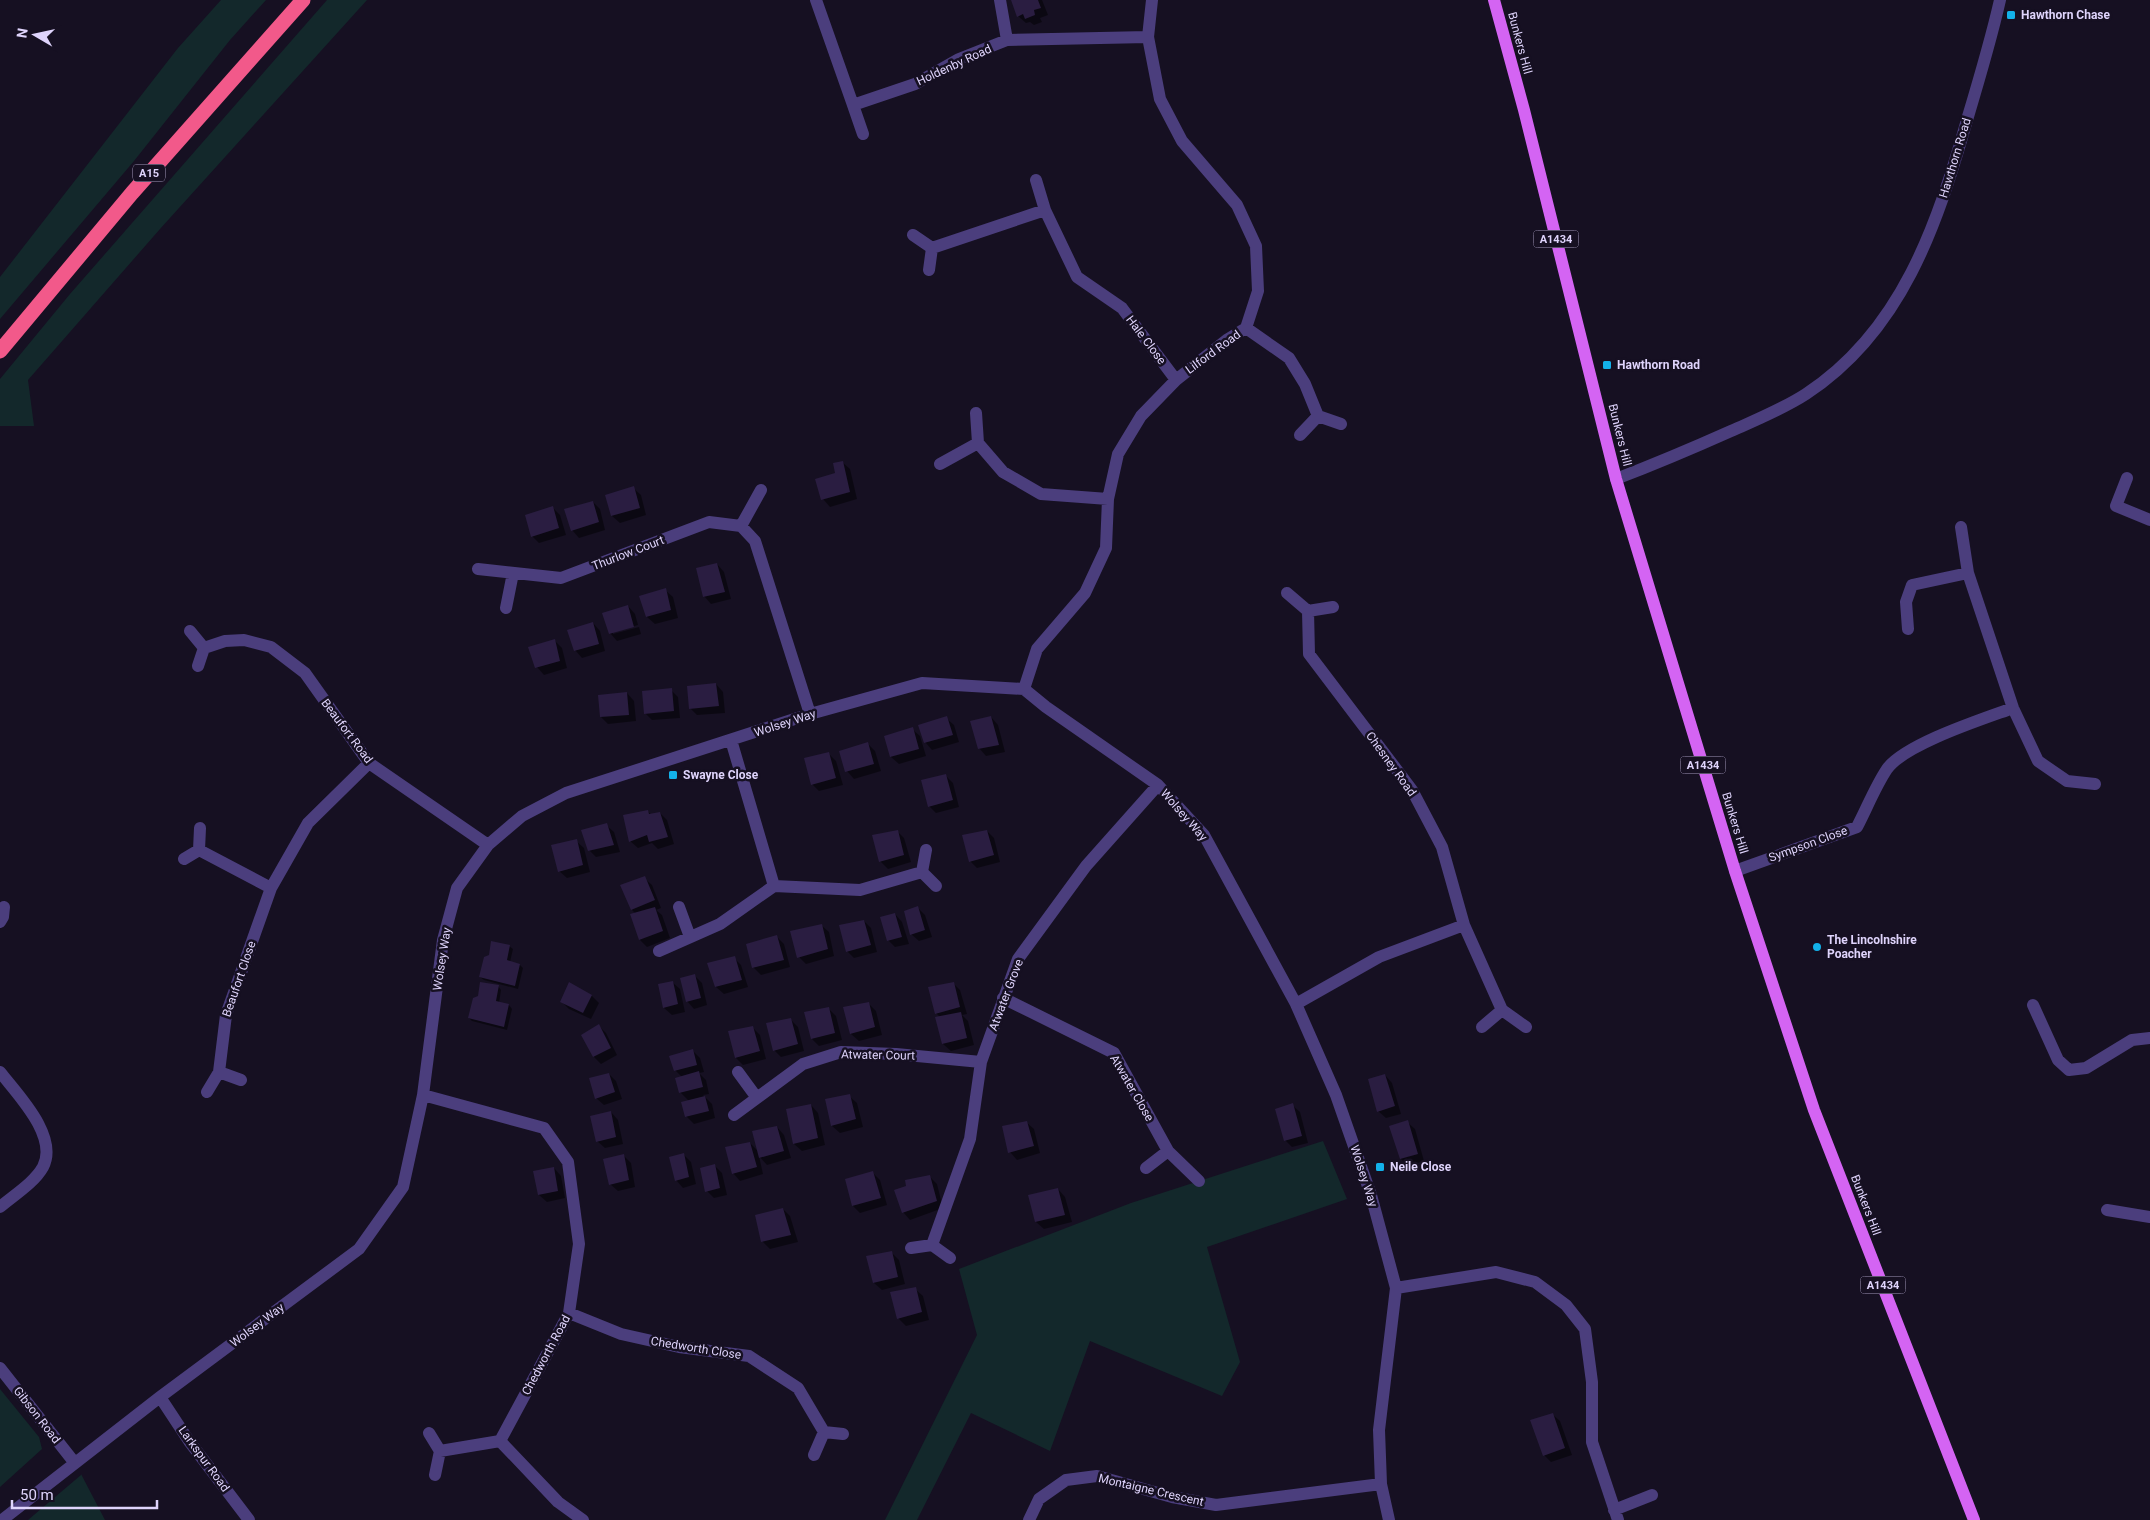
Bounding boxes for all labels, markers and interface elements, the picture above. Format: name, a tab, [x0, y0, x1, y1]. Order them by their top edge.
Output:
place label: Hawthorn Chase	[2021, 8, 2111, 22]
marker: Hawthorn Chase	[2005, 9, 2017, 21]
north arrow	[10, 10, 60, 60]
street label: Bunkers Hill	[1505, 10, 1535, 76]
text: N	[13, 27, 31, 39]
street label: Holdenby Road	[914, 42, 994, 88]
street label: Hawthorn Road	[1936, 116, 1974, 200]
road number: A15	[133, 164, 165, 182]
road number: A1434	[1534, 230, 1578, 248]
street label: Hale Close	[1123, 313, 1169, 367]
street label: Lilford Road	[1183, 327, 1243, 377]
place label: Hawthorn Road	[1617, 358, 1700, 372]
marker: Hawthorn Road	[1601, 359, 1613, 371]
street label: Bunkers Hill	[1606, 402, 1634, 468]
street label: Thurlow Court	[590, 533, 666, 573]
street label: Beaufort Road	[318, 696, 376, 766]
street label: Wolsey Way	[752, 706, 818, 740]
street label: Chesney Road	[1363, 729, 1419, 799]
road number: A1434	[1680, 756, 1726, 774]
place label: Swayne Close	[683, 768, 759, 782]
marker: Swayne Close	[667, 769, 679, 781]
street label: Wolsey Way	[1158, 786, 1210, 844]
street label: Bunkers Hill	[1719, 791, 1751, 855]
street label: Sympson Close	[1767, 823, 1849, 865]
street label: Wolsey Way	[430, 926, 454, 992]
place label: The Lincolnshire Poacher	[1827, 933, 1917, 961]
street label: Beaufort Close	[219, 939, 259, 1019]
marker: The Lincolnshire Poacher	[1811, 941, 1823, 953]
street label: Atwater Grove	[986, 957, 1026, 1033]
street label: Atwater Court	[841, 1047, 915, 1063]
street label: Atwater Close	[1107, 1052, 1157, 1124]
street label: Wolsey Way	[1347, 1143, 1381, 1209]
place label: Neile Close	[1390, 1160, 1452, 1174]
marker: Neile Close	[1374, 1161, 1386, 1173]
street label: Bunkers Hill	[1848, 1173, 1884, 1237]
road number: A1434	[1860, 1276, 1906, 1294]
street label: Wolsey Way	[227, 1300, 287, 1350]
street label: Chedworth Road	[519, 1312, 573, 1398]
street label: Chedworth Close	[650, 1334, 742, 1362]
street label: Gibson Road	[11, 1384, 63, 1446]
street label: Larkspur Road	[176, 1424, 232, 1494]
street label: Montaigne Crescent	[1097, 1471, 1205, 1509]
scale bar	[12, 1478, 158, 1510]
text: 50 m	[20, 1486, 54, 1504]

